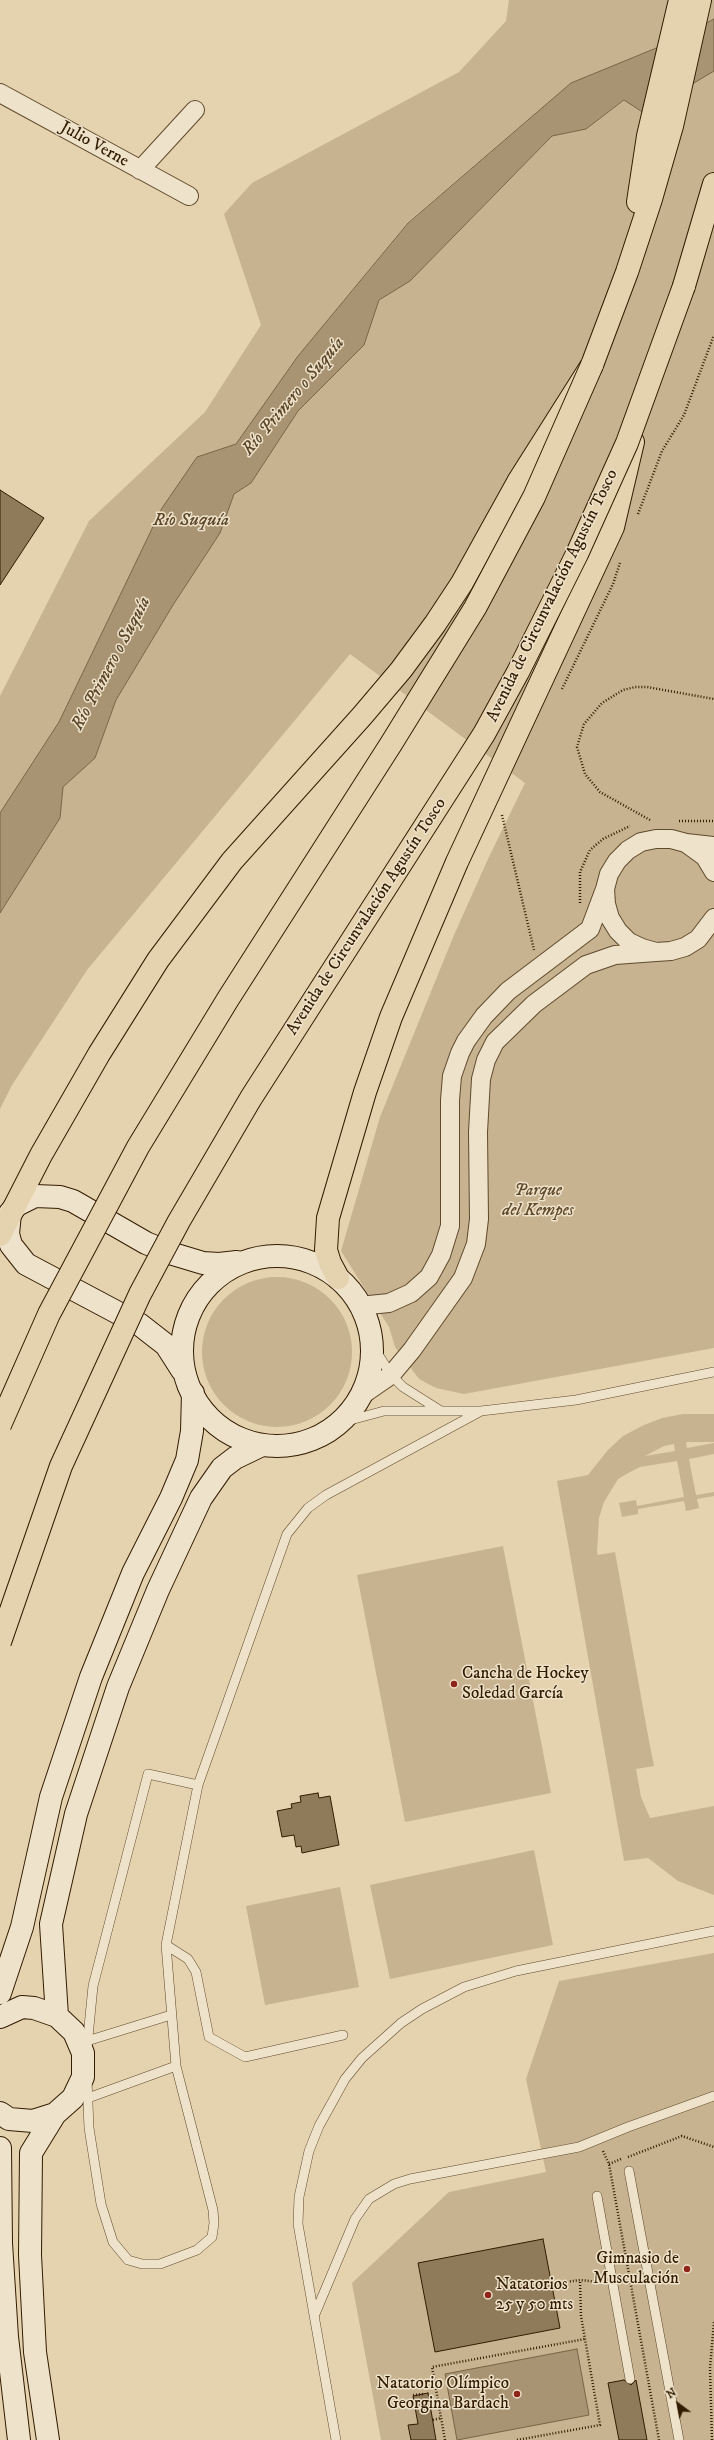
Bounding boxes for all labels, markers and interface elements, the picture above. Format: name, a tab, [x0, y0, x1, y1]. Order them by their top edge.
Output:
street label: Julio Verne	[56, 118, 132, 172]
water label: Río Primero o Suquía	[238, 333, 350, 461]
street label: Avenida de Circunvalación Agustín Tosco	[483, 466, 623, 726]
water label: Río Suquía	[153, 510, 229, 532]
water label: Río Primero o Suquía	[68, 594, 156, 734]
street label: Avenida de Circunvalación Agustín Tosco	[283, 795, 451, 1039]
park label: Parque del Kempes	[502, 1181, 574, 1221]
place label: Cancha de Hockey Soledad García	[462, 1664, 589, 1704]
marker: Cancha de Hockey Soledad García	[449, 1679, 459, 1689]
place label: Gimnasio de Musculación	[593, 2249, 679, 2289]
marker: Gimnasio de Musculación	[682, 2264, 692, 2274]
place label: Natatorios 25 y 50 mts	[496, 2275, 573, 2315]
marker: Natatorios 25 y 50 mts	[483, 2290, 493, 2300]
place label: Natatorio Olímpico Georgina Bardach	[377, 2374, 509, 2414]
north arrow	[658, 2384, 698, 2424]
text: N	[664, 2385, 679, 2402]
marker: Natatorio Olímpico Georgina Bardach	[512, 2389, 522, 2399]

